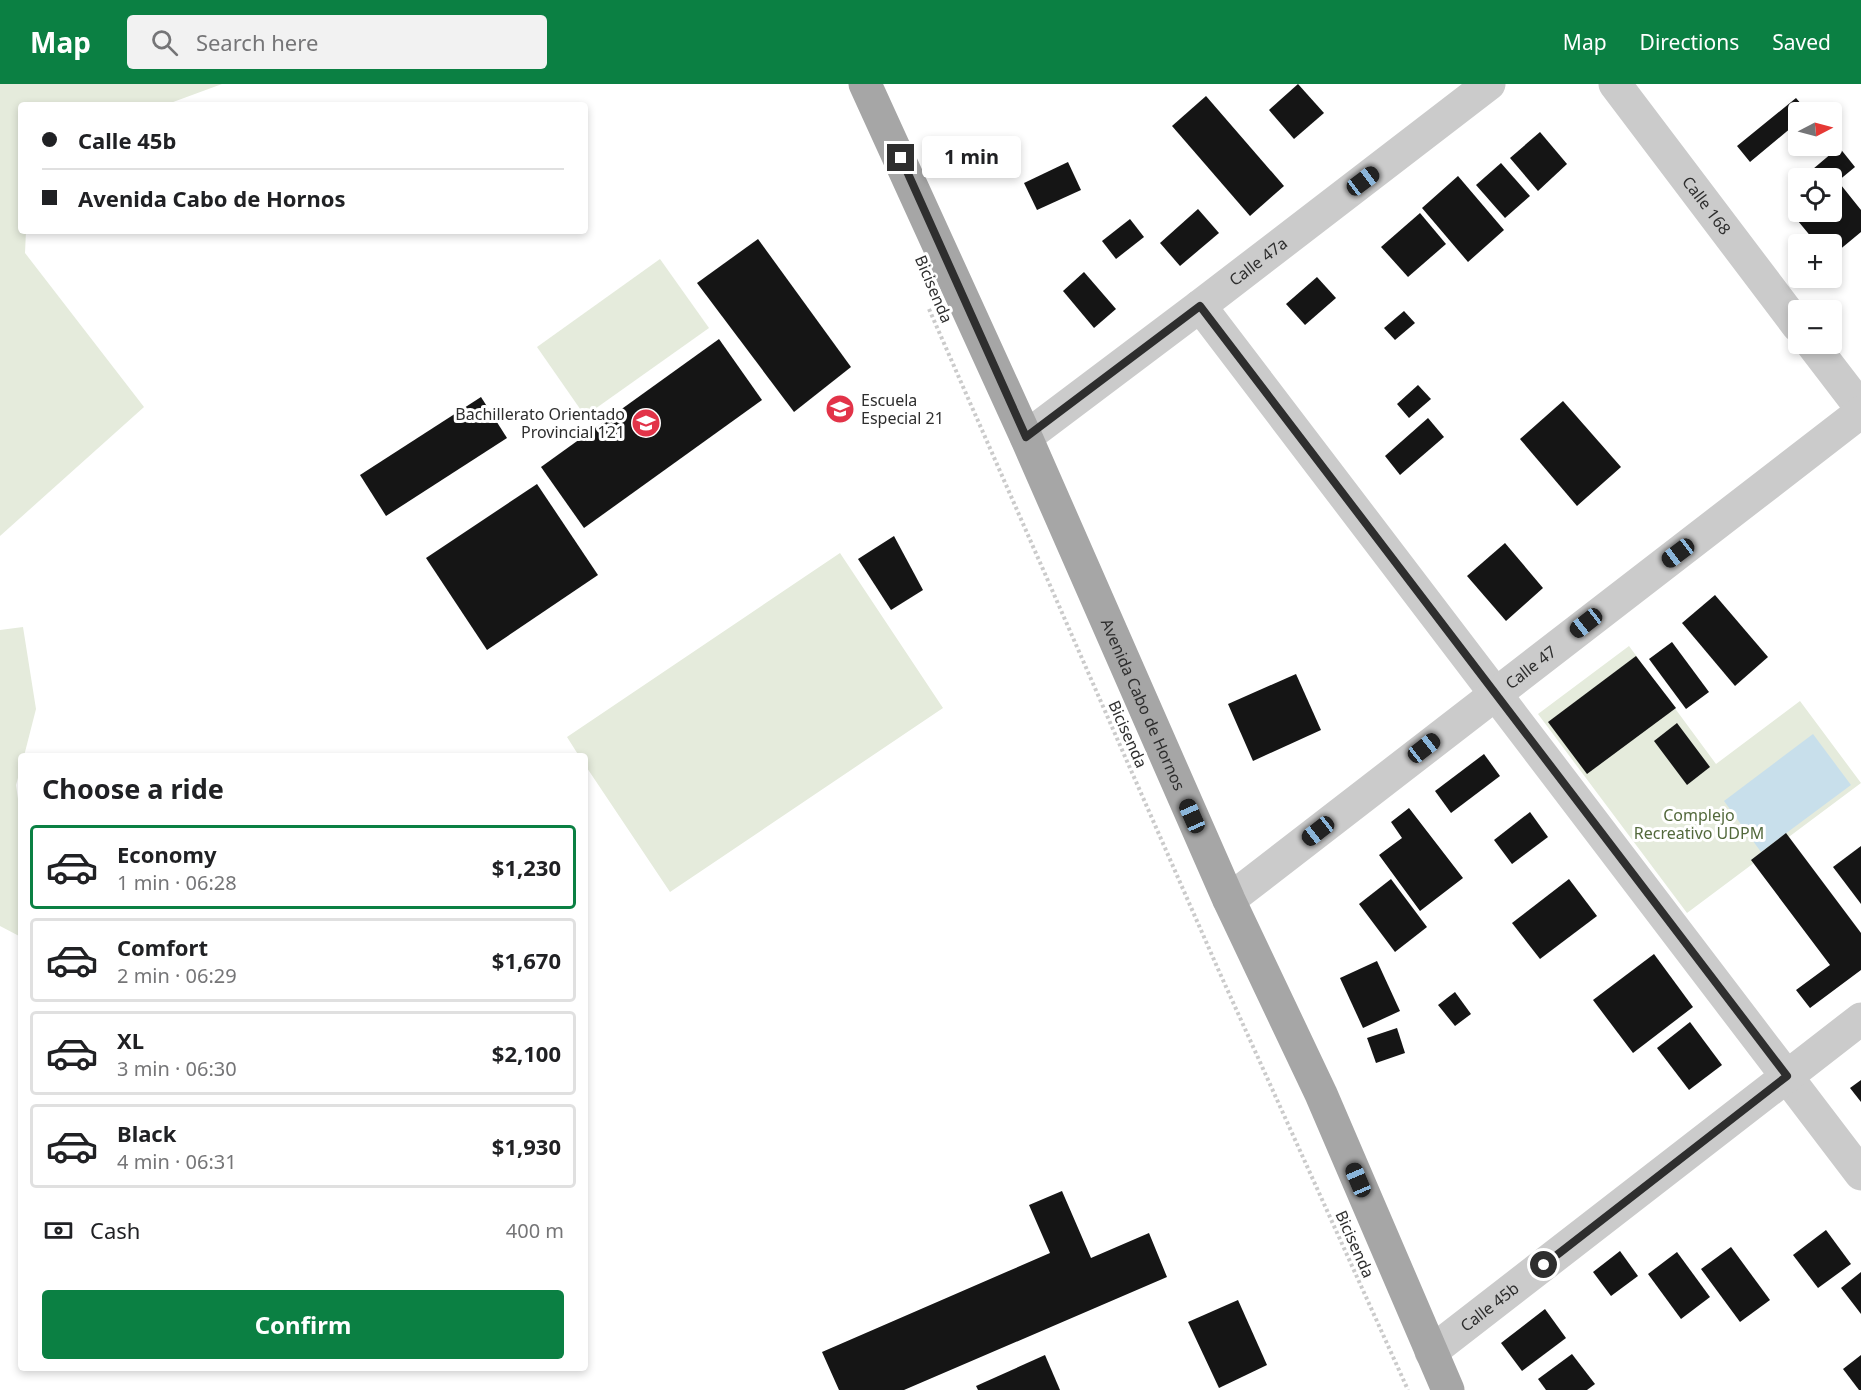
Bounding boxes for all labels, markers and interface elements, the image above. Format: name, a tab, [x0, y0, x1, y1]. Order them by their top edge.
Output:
search box	[127, 15, 547, 69]
text: Map	[30, 23, 91, 61]
icon: search	[148, 26, 181, 59]
text: Search here	[196, 27, 318, 57]
text: Map	[1563, 28, 1607, 56]
text: Directions	[1640, 28, 1739, 56]
text: Saved	[1772, 28, 1831, 56]
north arrow	[1788, 102, 1842, 156]
map controls	[1788, 102, 1842, 354]
text: Calle 45b	[78, 125, 176, 155]
callout: 1 min	[922, 137, 1021, 179]
text: 1 min	[944, 143, 999, 170]
route end	[887, 144, 914, 171]
car	[1343, 163, 1383, 199]
button: locate	[1788, 168, 1842, 222]
street label: Calle 168	[1677, 171, 1736, 239]
text: Avenida Cabo de Hornos	[78, 183, 346, 213]
street label: Calle 47a	[1224, 232, 1292, 291]
button: +	[1788, 234, 1842, 288]
street label: Bicisenda	[910, 252, 958, 326]
button: −	[1788, 300, 1842, 354]
place label: Escuela Especial 21	[861, 389, 944, 429]
school or university icon: Escuela Especial 21	[824, 393, 856, 425]
place label: Bachillerato Orientado Provincial 121	[455, 403, 625, 443]
school or university icon: Bachillerato Orientado Provincial 121	[630, 407, 662, 439]
car	[1658, 535, 1698, 571]
car	[1566, 605, 1606, 641]
street label: Avenida Cabo de Hornos	[1096, 615, 1191, 794]
street label: Calle 47	[1501, 640, 1561, 694]
street label: Bicisenda	[1103, 697, 1153, 771]
car	[1404, 730, 1444, 766]
text: Choose a ride	[42, 770, 224, 807]
car	[1176, 796, 1208, 836]
park label: Complejo Recreativo UDPM	[1634, 804, 1764, 844]
car	[1298, 813, 1338, 849]
text: Economy	[117, 839, 216, 869]
icon: car	[45, 840, 99, 894]
text: $1,230	[492, 852, 561, 882]
text: 1 min · 06:28	[117, 869, 237, 896]
text: Comfort	[117, 932, 208, 962]
icon: car	[45, 933, 99, 987]
text: $1,670	[492, 945, 561, 975]
text: 2 min · 06:29	[117, 962, 237, 989]
text: XL	[117, 1025, 144, 1055]
icon: car	[45, 1026, 99, 1080]
text: $2,100	[492, 1038, 561, 1068]
text: 3 min · 06:30	[117, 1055, 237, 1082]
text: Black	[117, 1118, 176, 1148]
icon: car	[45, 1119, 99, 1173]
text: $1,930	[492, 1131, 561, 1161]
text: 4 min · 06:31	[117, 1148, 237, 1175]
car	[1343, 1160, 1373, 1200]
street label: Bicisenda	[1330, 1207, 1380, 1281]
icon: cash	[42, 1214, 75, 1247]
text: Cash	[90, 1215, 140, 1245]
text: 400 m	[506, 1217, 564, 1244]
route start	[1530, 1251, 1557, 1278]
street label: Calle 45b	[1456, 1277, 1523, 1336]
button: Confirm	[42, 1290, 564, 1359]

